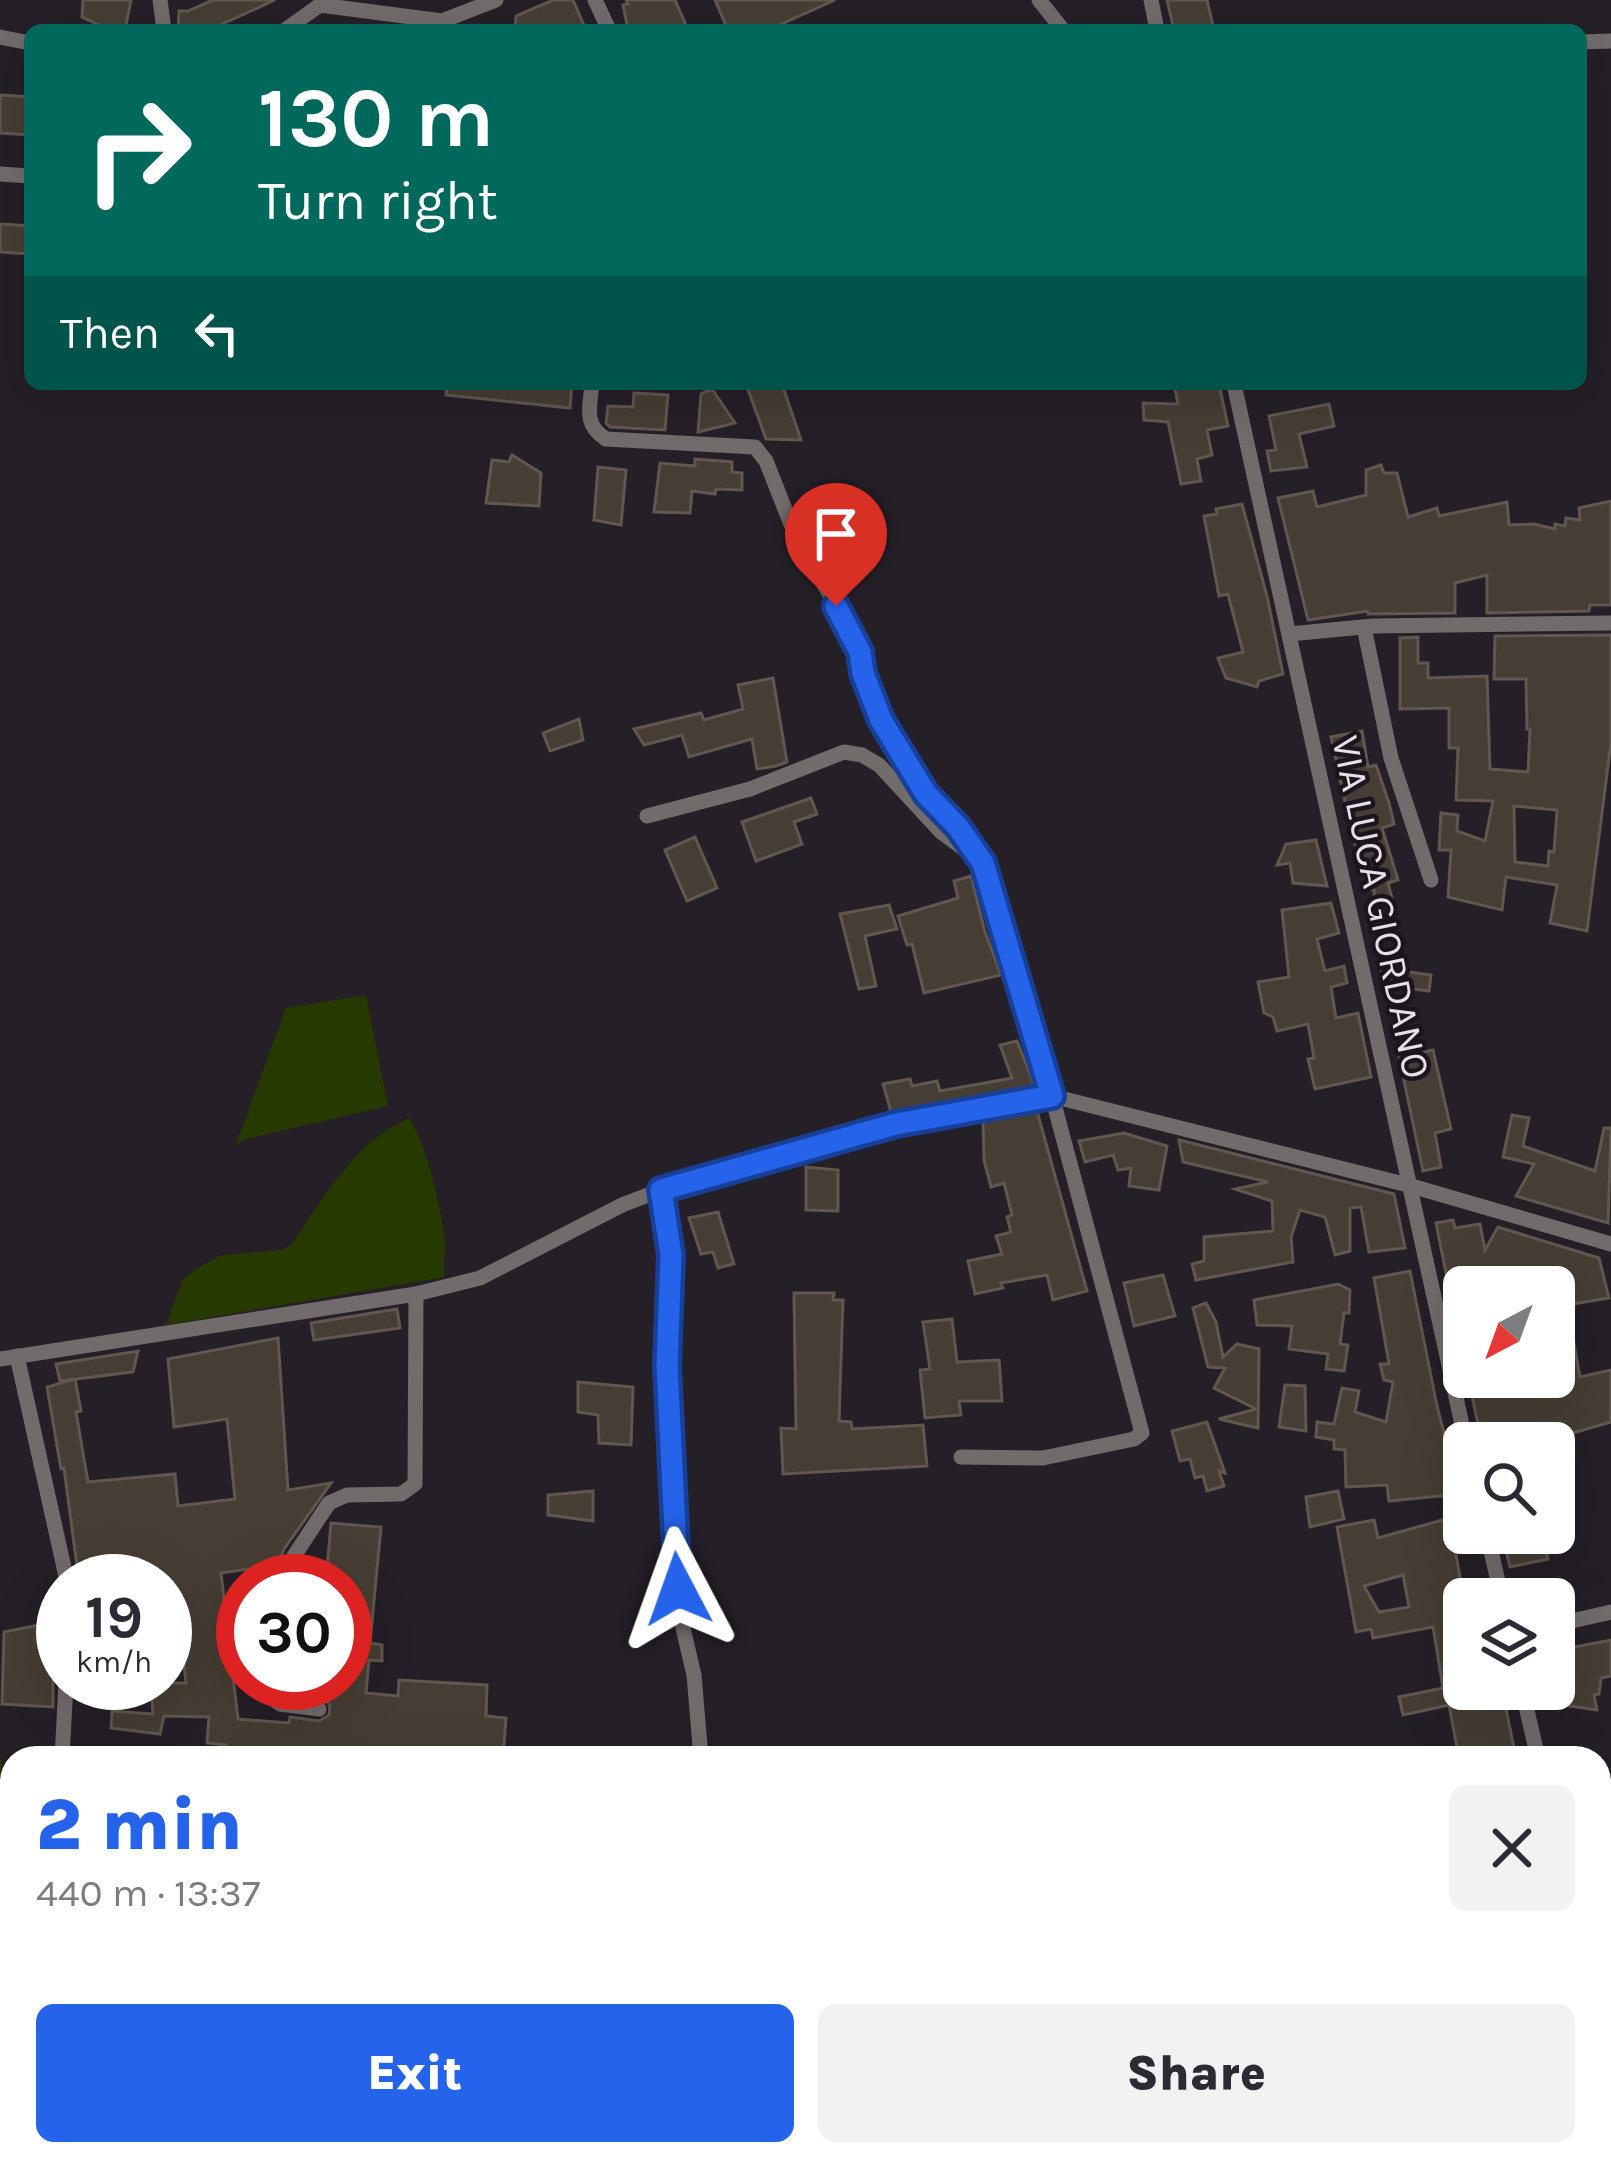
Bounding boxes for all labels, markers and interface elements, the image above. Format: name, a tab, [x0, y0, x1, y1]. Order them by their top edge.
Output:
text: 130 m	[258, 69, 494, 167]
icon: right	[60, 72, 216, 228]
text: Turn right	[258, 169, 498, 233]
icon: left	[184, 300, 250, 366]
text: Then	[60, 307, 160, 359]
pin	[785, 483, 887, 606]
icon: arrive	[803, 501, 869, 567]
street label: VIA LUCA GIORDANO	[1322, 732, 1440, 1082]
north arrow	[1443, 1266, 1575, 1398]
map controls	[1443, 1266, 1575, 1710]
button: search	[1443, 1422, 1575, 1554]
position arrow	[615, 1526, 741, 1652]
speed limit sign: 30	[216, 1554, 372, 1710]
button: layers	[1443, 1578, 1575, 1710]
text: 19	[85, 1582, 143, 1652]
text: km/h	[76, 1644, 152, 1680]
text: 2 min	[36, 1783, 242, 1867]
button: close	[1449, 1785, 1575, 1911]
text: 440 m · 13:37	[36, 1870, 260, 1916]
button: Exit	[36, 2004, 794, 2142]
button: Share	[818, 2004, 1575, 2142]

